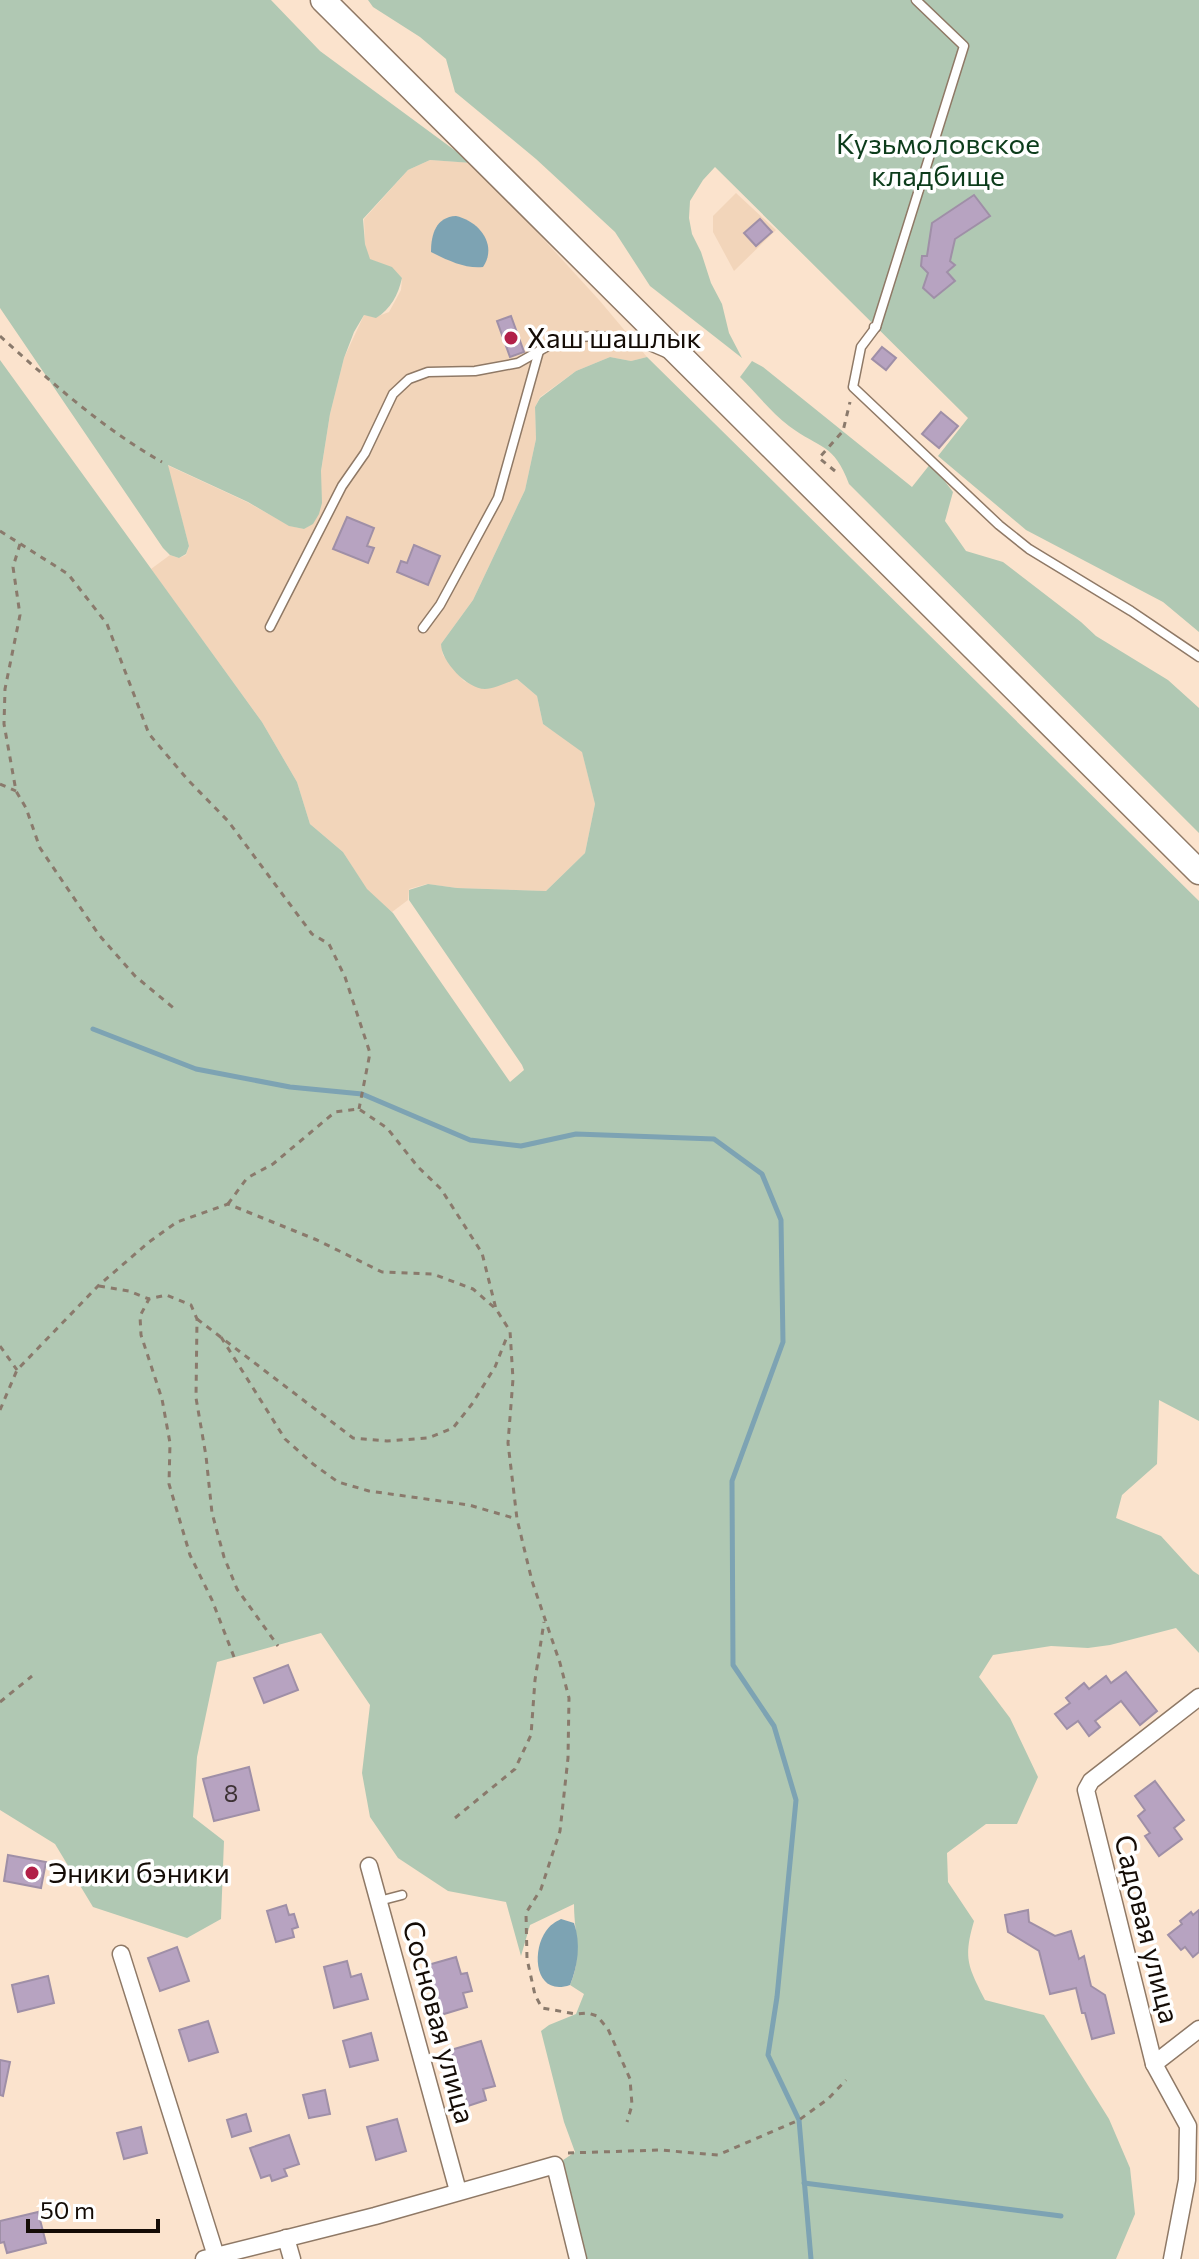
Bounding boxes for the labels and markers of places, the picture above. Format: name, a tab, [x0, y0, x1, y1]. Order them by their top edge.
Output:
place label: Хаш шашлык	[527, 320, 702, 354]
marker: Хаш шашлык	[502, 329, 520, 347]
place label: Эники бэники	[48, 1855, 230, 1889]
marker: Эники бэники	[23, 1864, 41, 1882]

